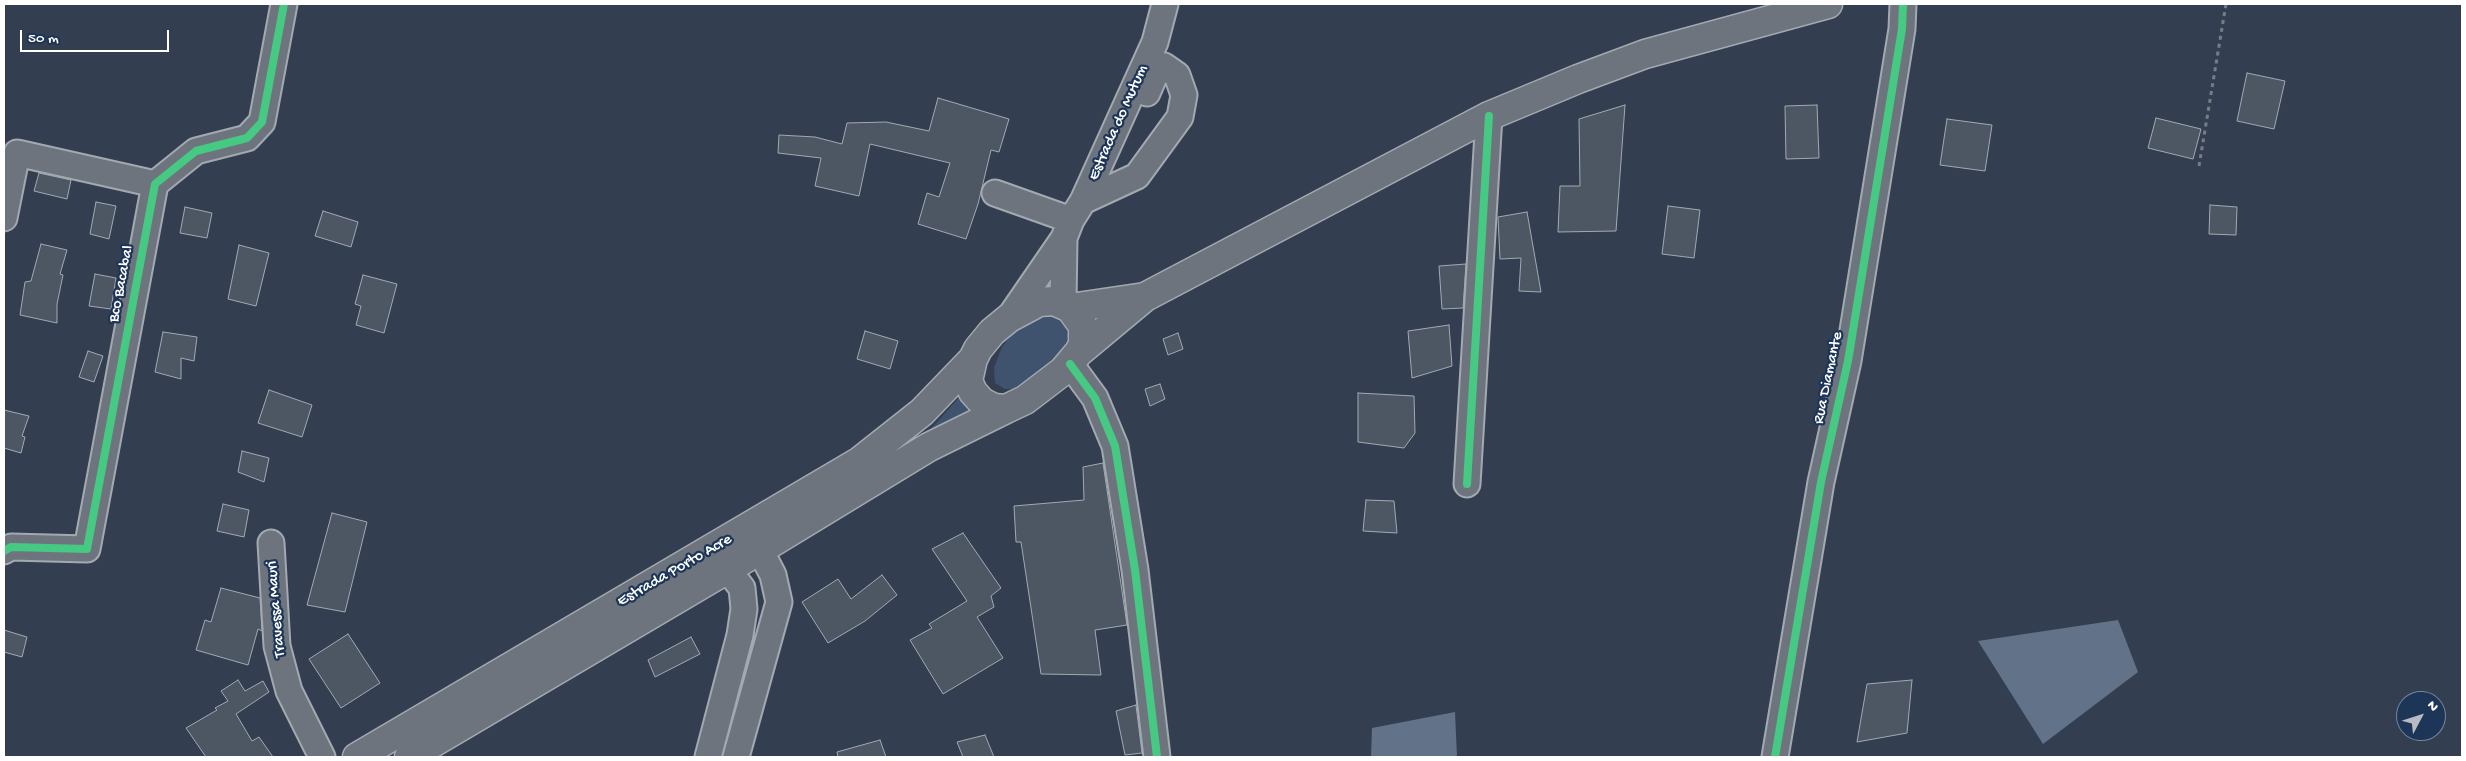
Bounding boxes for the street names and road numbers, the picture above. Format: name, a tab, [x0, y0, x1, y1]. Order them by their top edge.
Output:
street label: Estrada do Mutum	[1085, 62, 1153, 184]
street label: Bco Bacabal	[105, 244, 139, 324]
street label: Rua Diamante	[1810, 330, 1848, 426]
street label: Estrada Porto Acre	[614, 530, 736, 612]
street label: Travessa Mauri	[263, 560, 291, 658]

